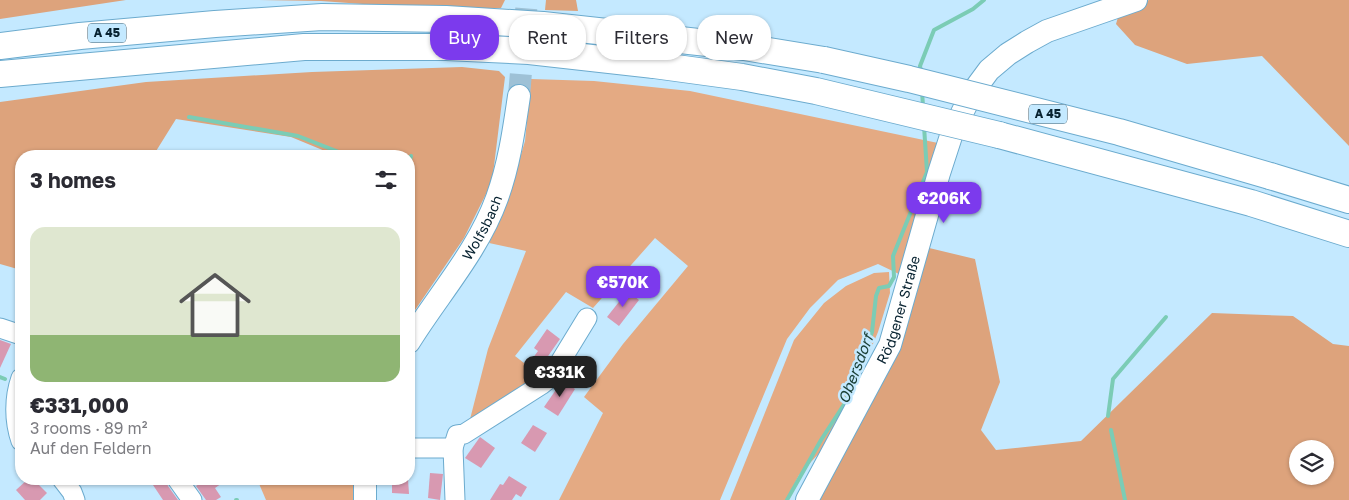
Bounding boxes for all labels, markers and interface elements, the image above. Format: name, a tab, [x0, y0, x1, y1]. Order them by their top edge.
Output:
chip: Buy	[430, 15, 499, 60]
chip: Rent	[509, 15, 586, 60]
chip: Filters	[596, 15, 687, 60]
chip: New	[697, 15, 771, 60]
road number: A 45	[88, 23, 126, 42]
road number: A 45	[1029, 105, 1067, 124]
icon: filters	[372, 166, 400, 194]
text: 3 homes	[30, 167, 116, 193]
pin: €206K	[909, 182, 979, 224]
text: €206K	[917, 188, 971, 208]
street label: Wolfsbach	[458, 193, 505, 263]
street label: Rödgener Straße	[873, 254, 923, 367]
icon: home	[170, 260, 260, 350]
pin: €570K	[588, 266, 658, 308]
text: €570K	[597, 272, 649, 292]
water label: Obersdorf	[834, 329, 877, 406]
pin: €331K	[525, 356, 595, 398]
text: €331K	[535, 362, 585, 382]
text: €331,000	[30, 392, 129, 418]
text: 3 rooms · 89 m²	[30, 418, 147, 438]
text: Auf den Feldern	[30, 438, 152, 458]
map controls	[1289, 440, 1334, 485]
button: layers	[1289, 440, 1334, 485]

